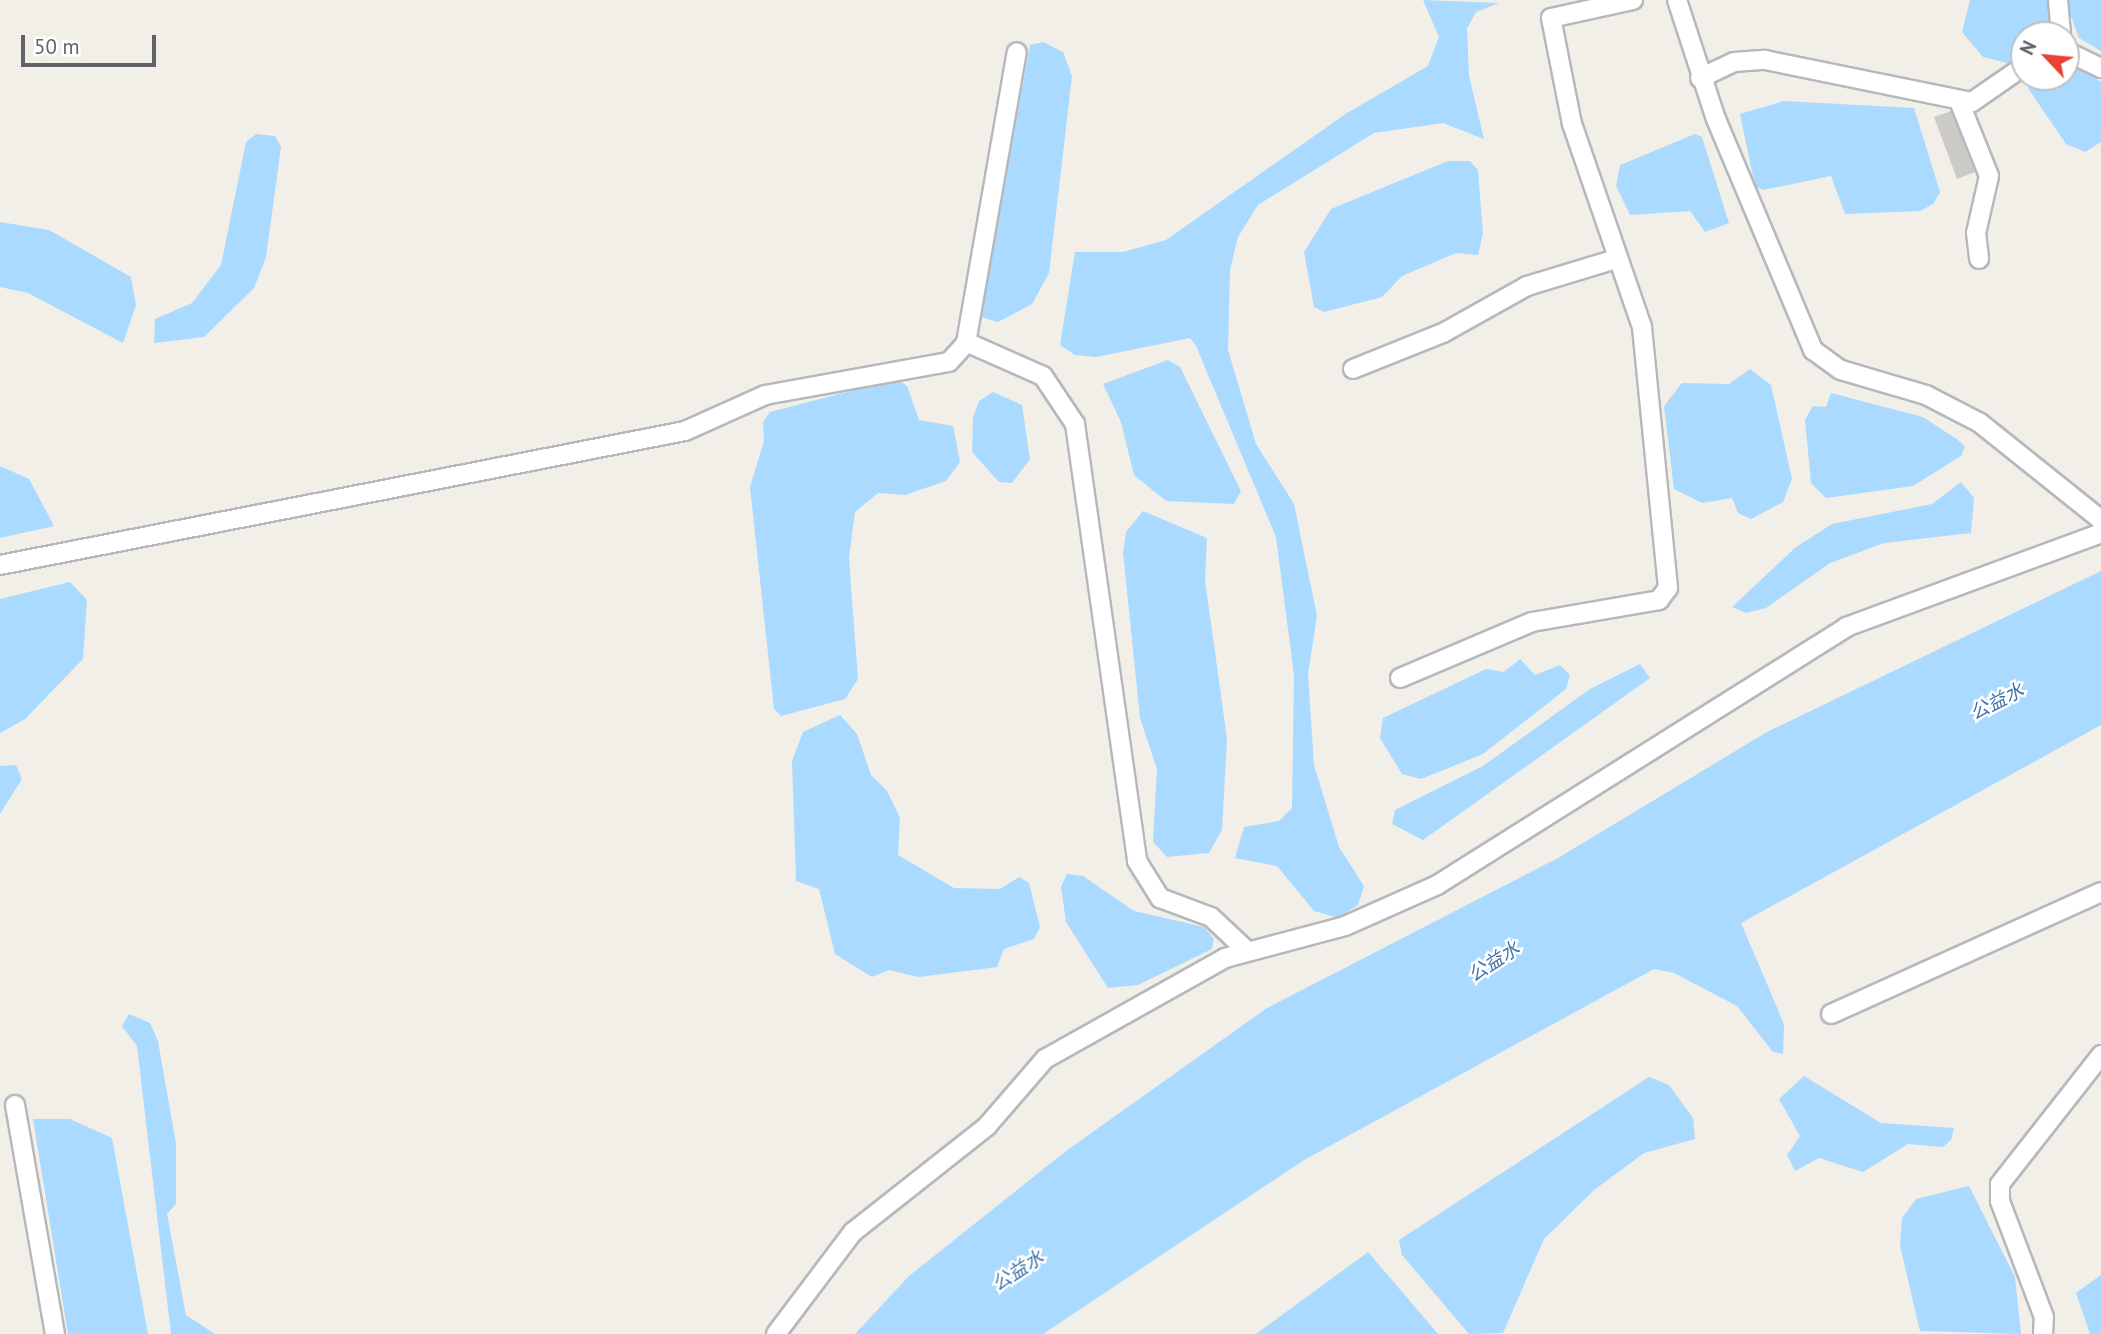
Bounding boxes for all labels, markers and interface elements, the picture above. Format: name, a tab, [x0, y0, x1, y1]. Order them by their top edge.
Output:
scale bar	[24, 21, 159, 65]
north arrow	[2010, 21, 2080, 91]
text: 50 m	[34, 33, 80, 60]
text: N	[2014, 37, 2041, 59]
water label: 公益水	[1966, 679, 2028, 725]
water label: 公益水	[1464, 937, 1524, 987]
water label: 公益水	[988, 1246, 1048, 1296]

